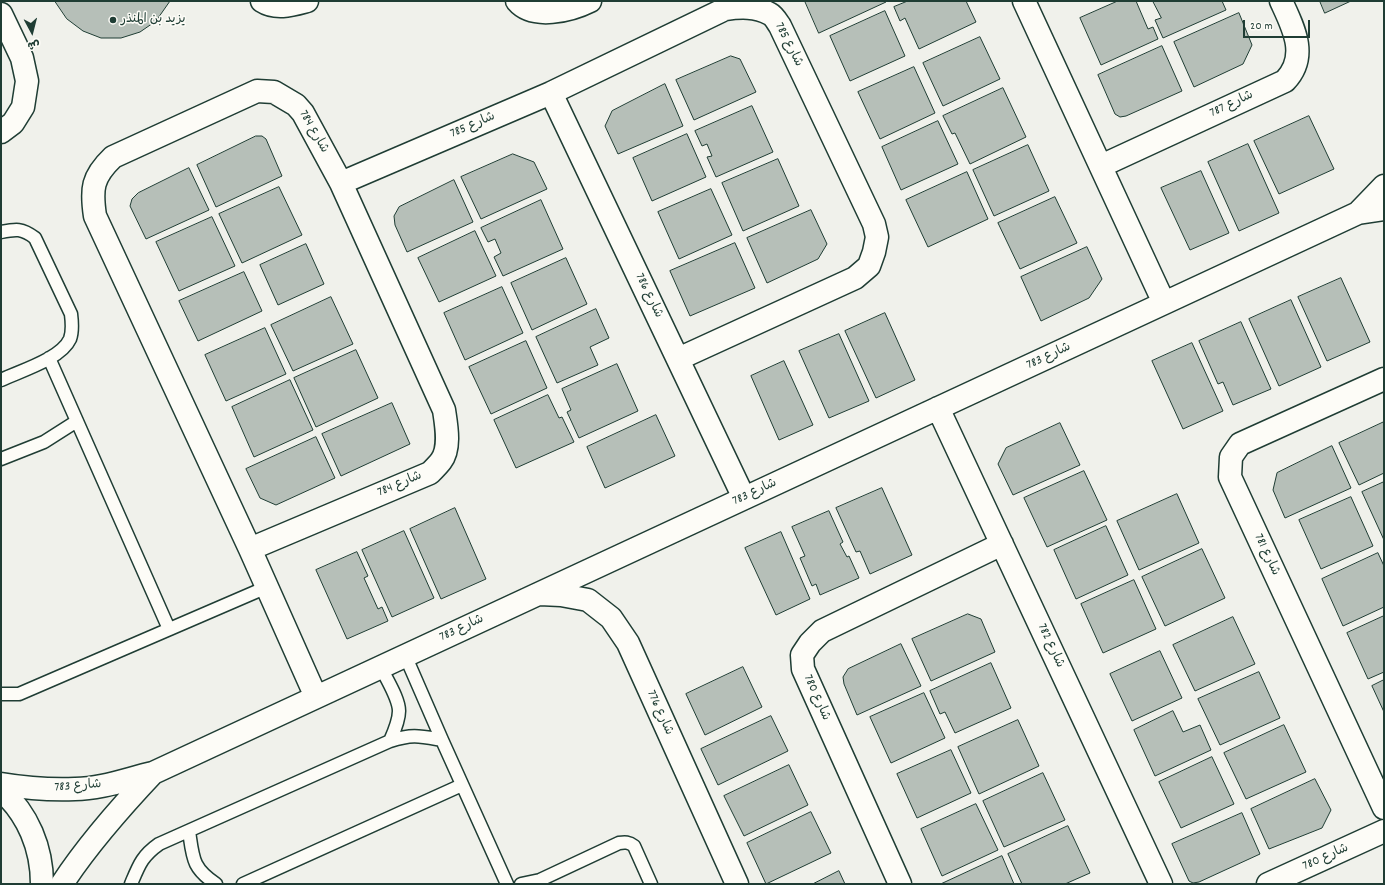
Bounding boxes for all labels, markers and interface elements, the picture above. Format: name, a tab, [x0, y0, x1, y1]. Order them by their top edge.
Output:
north arrow	[12, 12, 52, 52]
place label: يزيد بن المنذر	[121, 12, 186, 28]
scale bar	[1245, 12, 1312, 38]
marker: يزيد بن المنذر	[108, 15, 118, 25]
text: 20 m	[1250, 18, 1273, 35]
street label: شارع 785	[770, 20, 806, 70]
text: ش	[26, 35, 40, 53]
street label: شارع 787	[1208, 88, 1256, 122]
street label: شارع 784	[295, 108, 331, 156]
street label: شارع 785	[448, 110, 498, 142]
street label: شارع 786	[631, 271, 665, 321]
street label: شارع 783	[1024, 340, 1074, 374]
street label: شارع 784	[375, 469, 425, 501]
street label: شارع 783	[730, 476, 780, 510]
street label: شارع 781	[1250, 532, 1282, 578]
street label: شارع 783	[437, 612, 487, 646]
street label: شارع 782	[1033, 621, 1067, 671]
street label: شارع 780	[799, 673, 833, 723]
street label: شارع 776	[642, 688, 676, 738]
street label: شارع 783	[54, 778, 102, 796]
street label: شارع 780	[1301, 841, 1351, 875]

